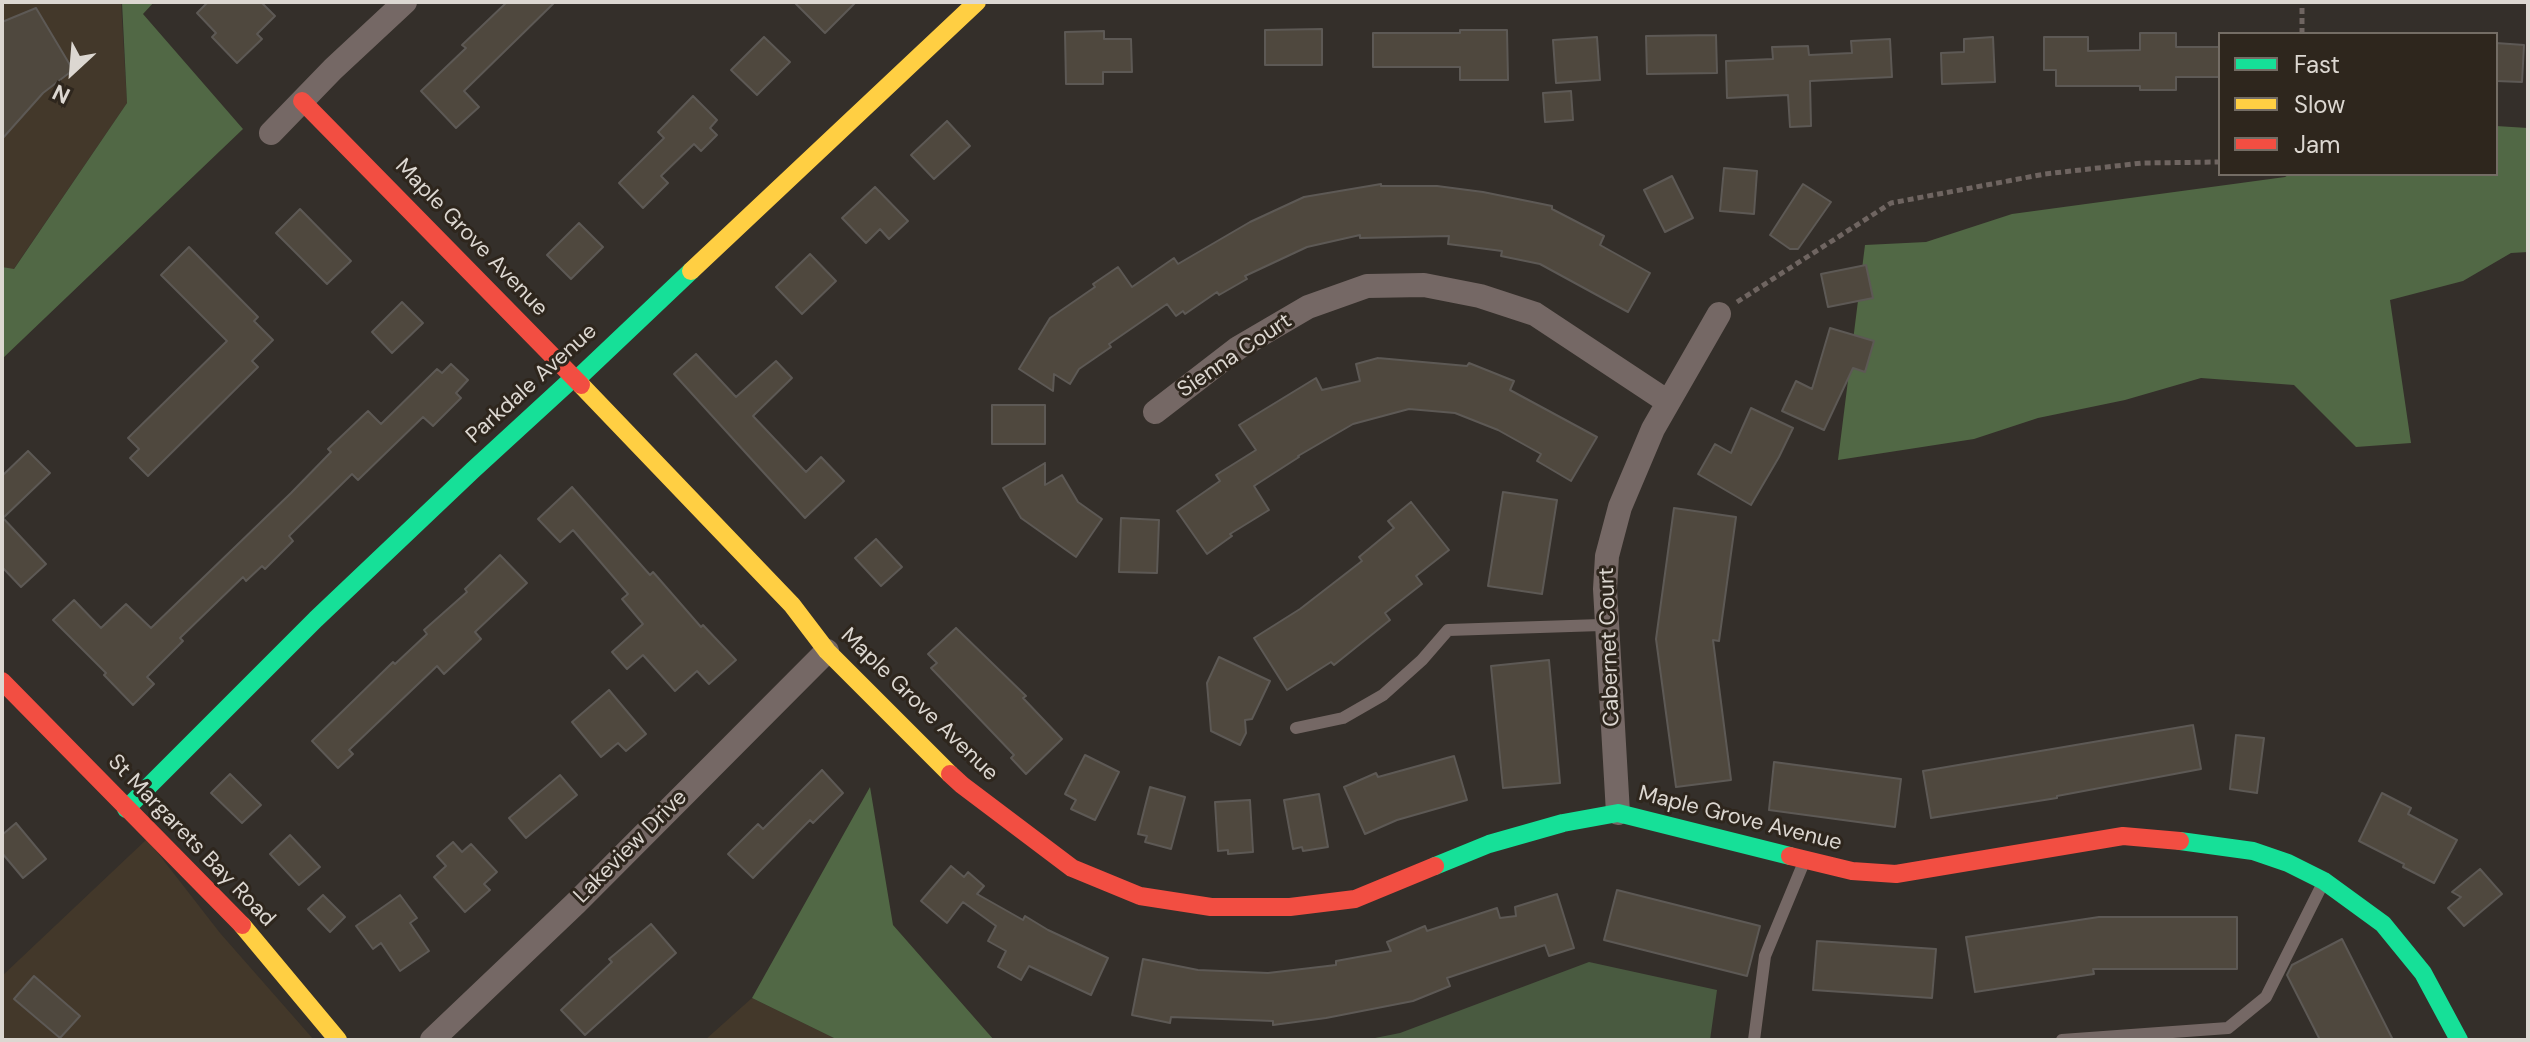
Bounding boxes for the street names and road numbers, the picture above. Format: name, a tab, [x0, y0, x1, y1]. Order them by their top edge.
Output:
street label: Maple Grove Avenue	[389, 154, 553, 322]
street label: Sienna Court	[1173, 308, 1297, 404]
street label: Parkdale Avenue	[461, 319, 603, 449]
street label: Cabernet Court	[1594, 567, 1626, 727]
street label: Maple Grove Avenue	[835, 623, 1003, 787]
street label: St Margarets Bay Road	[102, 749, 280, 933]
street label: Maple Grove Avenue	[1636, 781, 1844, 857]
street label: Lakeview Drive	[569, 785, 693, 909]

